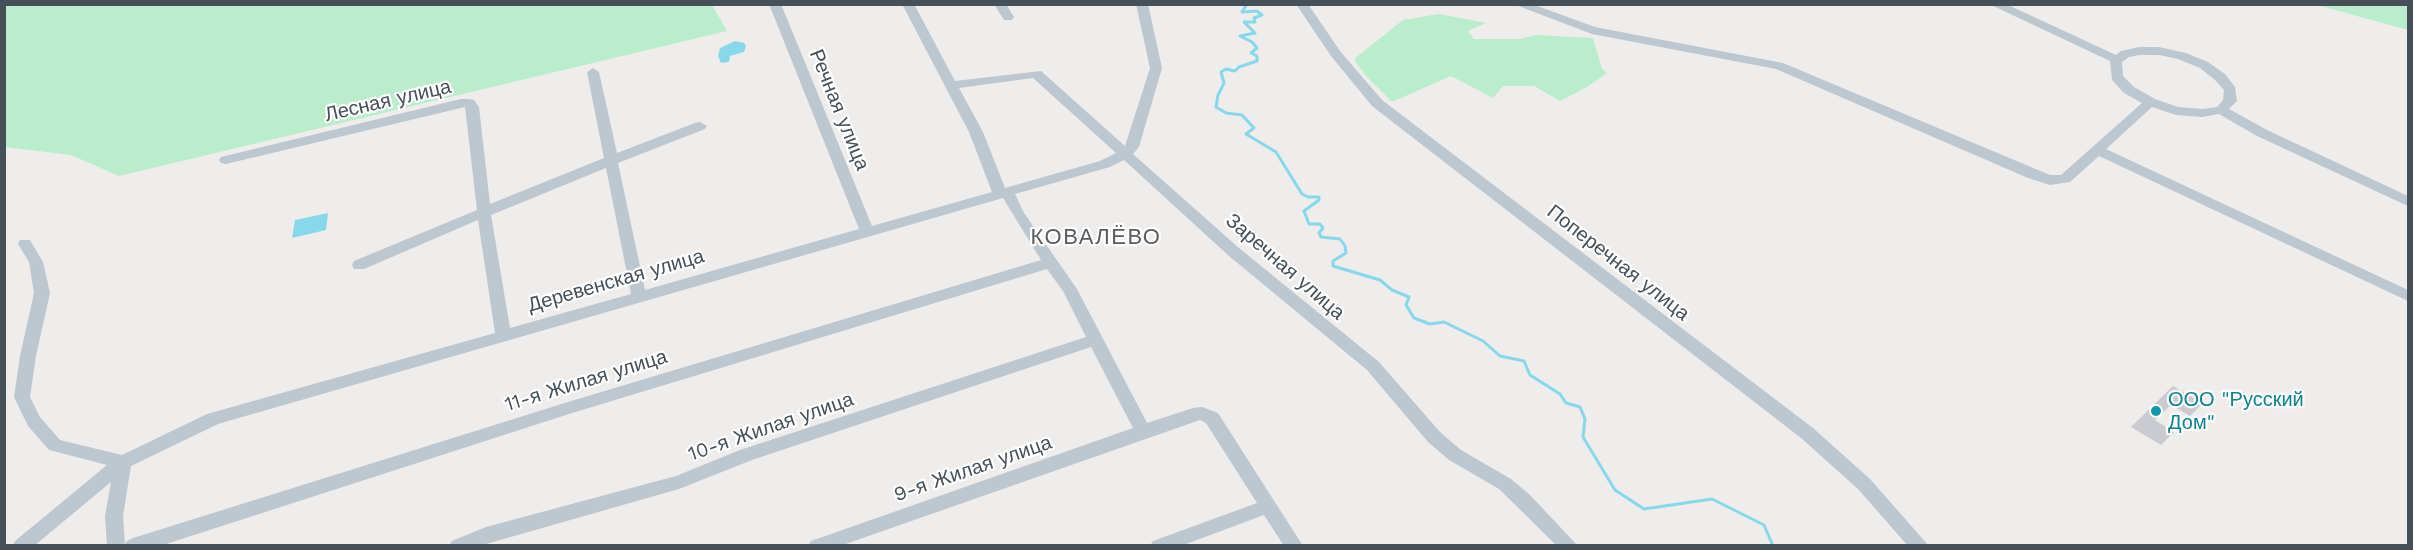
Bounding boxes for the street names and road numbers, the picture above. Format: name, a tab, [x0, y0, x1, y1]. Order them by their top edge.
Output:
street label: Речная улица	[804, 46, 874, 174]
street label: Лесная улица	[322, 75, 454, 127]
street label: Поперечная улица	[1542, 200, 1694, 326]
street label: Заречная улица	[1221, 209, 1349, 325]
street label: Деревенская улица	[525, 244, 707, 318]
street label: 11-я Жилая улица	[502, 345, 670, 417]
street label: 10-я Жилая улица	[685, 387, 857, 467]
street label: 9-я Жилая улица	[891, 431, 1055, 507]

